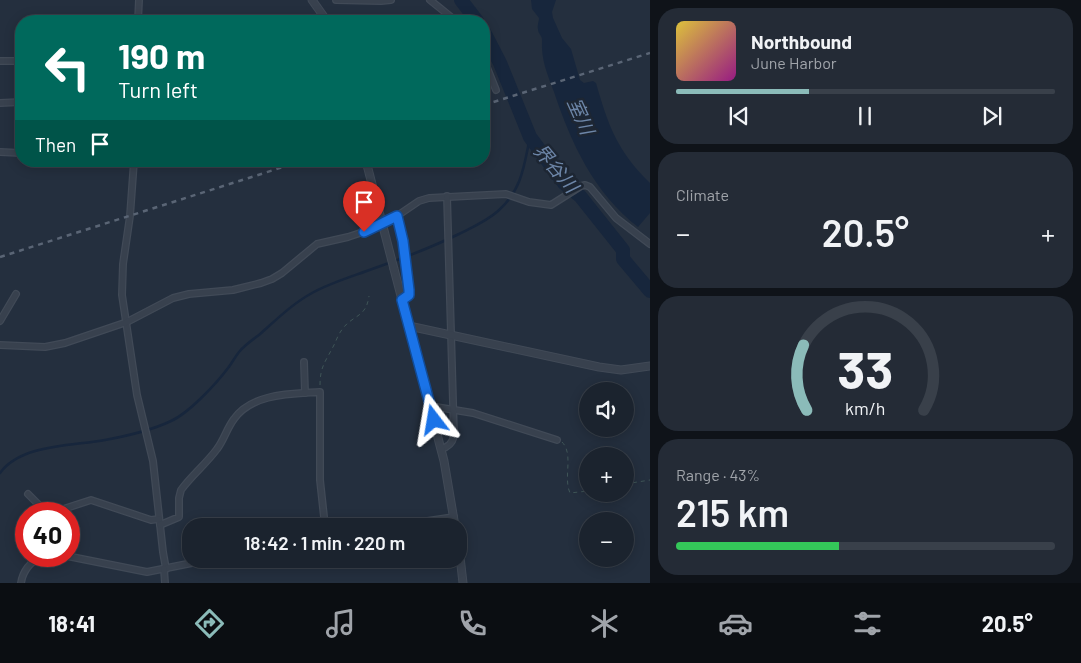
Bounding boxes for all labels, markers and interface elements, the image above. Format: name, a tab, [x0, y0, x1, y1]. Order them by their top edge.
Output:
text: Northbound	[751, 30, 852, 53]
text: 190 m	[118, 34, 205, 76]
icon: left	[35, 35, 100, 100]
text: June Harbor	[751, 53, 837, 72]
text: Turn left	[118, 76, 198, 102]
water label: 室川	[563, 94, 601, 140]
icon: previous	[725, 102, 753, 130]
icon: pause	[851, 102, 879, 130]
icon: next	[978, 102, 1006, 130]
icon: arrive	[86, 130, 114, 158]
text: Then	[35, 133, 76, 156]
water label: 界谷川	[529, 138, 585, 198]
pin	[343, 181, 385, 232]
text: Climate	[676, 185, 729, 204]
icon: arrive	[350, 188, 378, 216]
text: 20.5°	[822, 209, 909, 255]
text: −	[676, 216, 690, 250]
text: +	[1041, 216, 1055, 250]
text: 33	[837, 337, 894, 399]
map controls	[579, 382, 634, 567]
button: sound	[579, 382, 634, 437]
position arrow	[407, 393, 459, 445]
text: km/h	[845, 397, 886, 419]
button: +	[579, 447, 634, 502]
text: Range · 43%	[676, 465, 760, 484]
text: 215 km	[676, 489, 789, 535]
speed limit sign: 40	[15, 502, 80, 567]
button: −	[579, 512, 634, 567]
text: 18:42 · 1 min · 220 m	[244, 531, 405, 554]
icon: directions	[192, 606, 227, 641]
icon: music	[323, 606, 358, 641]
icon: phone	[455, 606, 490, 641]
icon: climate	[587, 606, 622, 641]
icon: car	[718, 606, 753, 641]
icon: filters	[850, 606, 885, 641]
text: 18:41	[48, 610, 95, 636]
text: 20.5°	[982, 610, 1033, 636]

